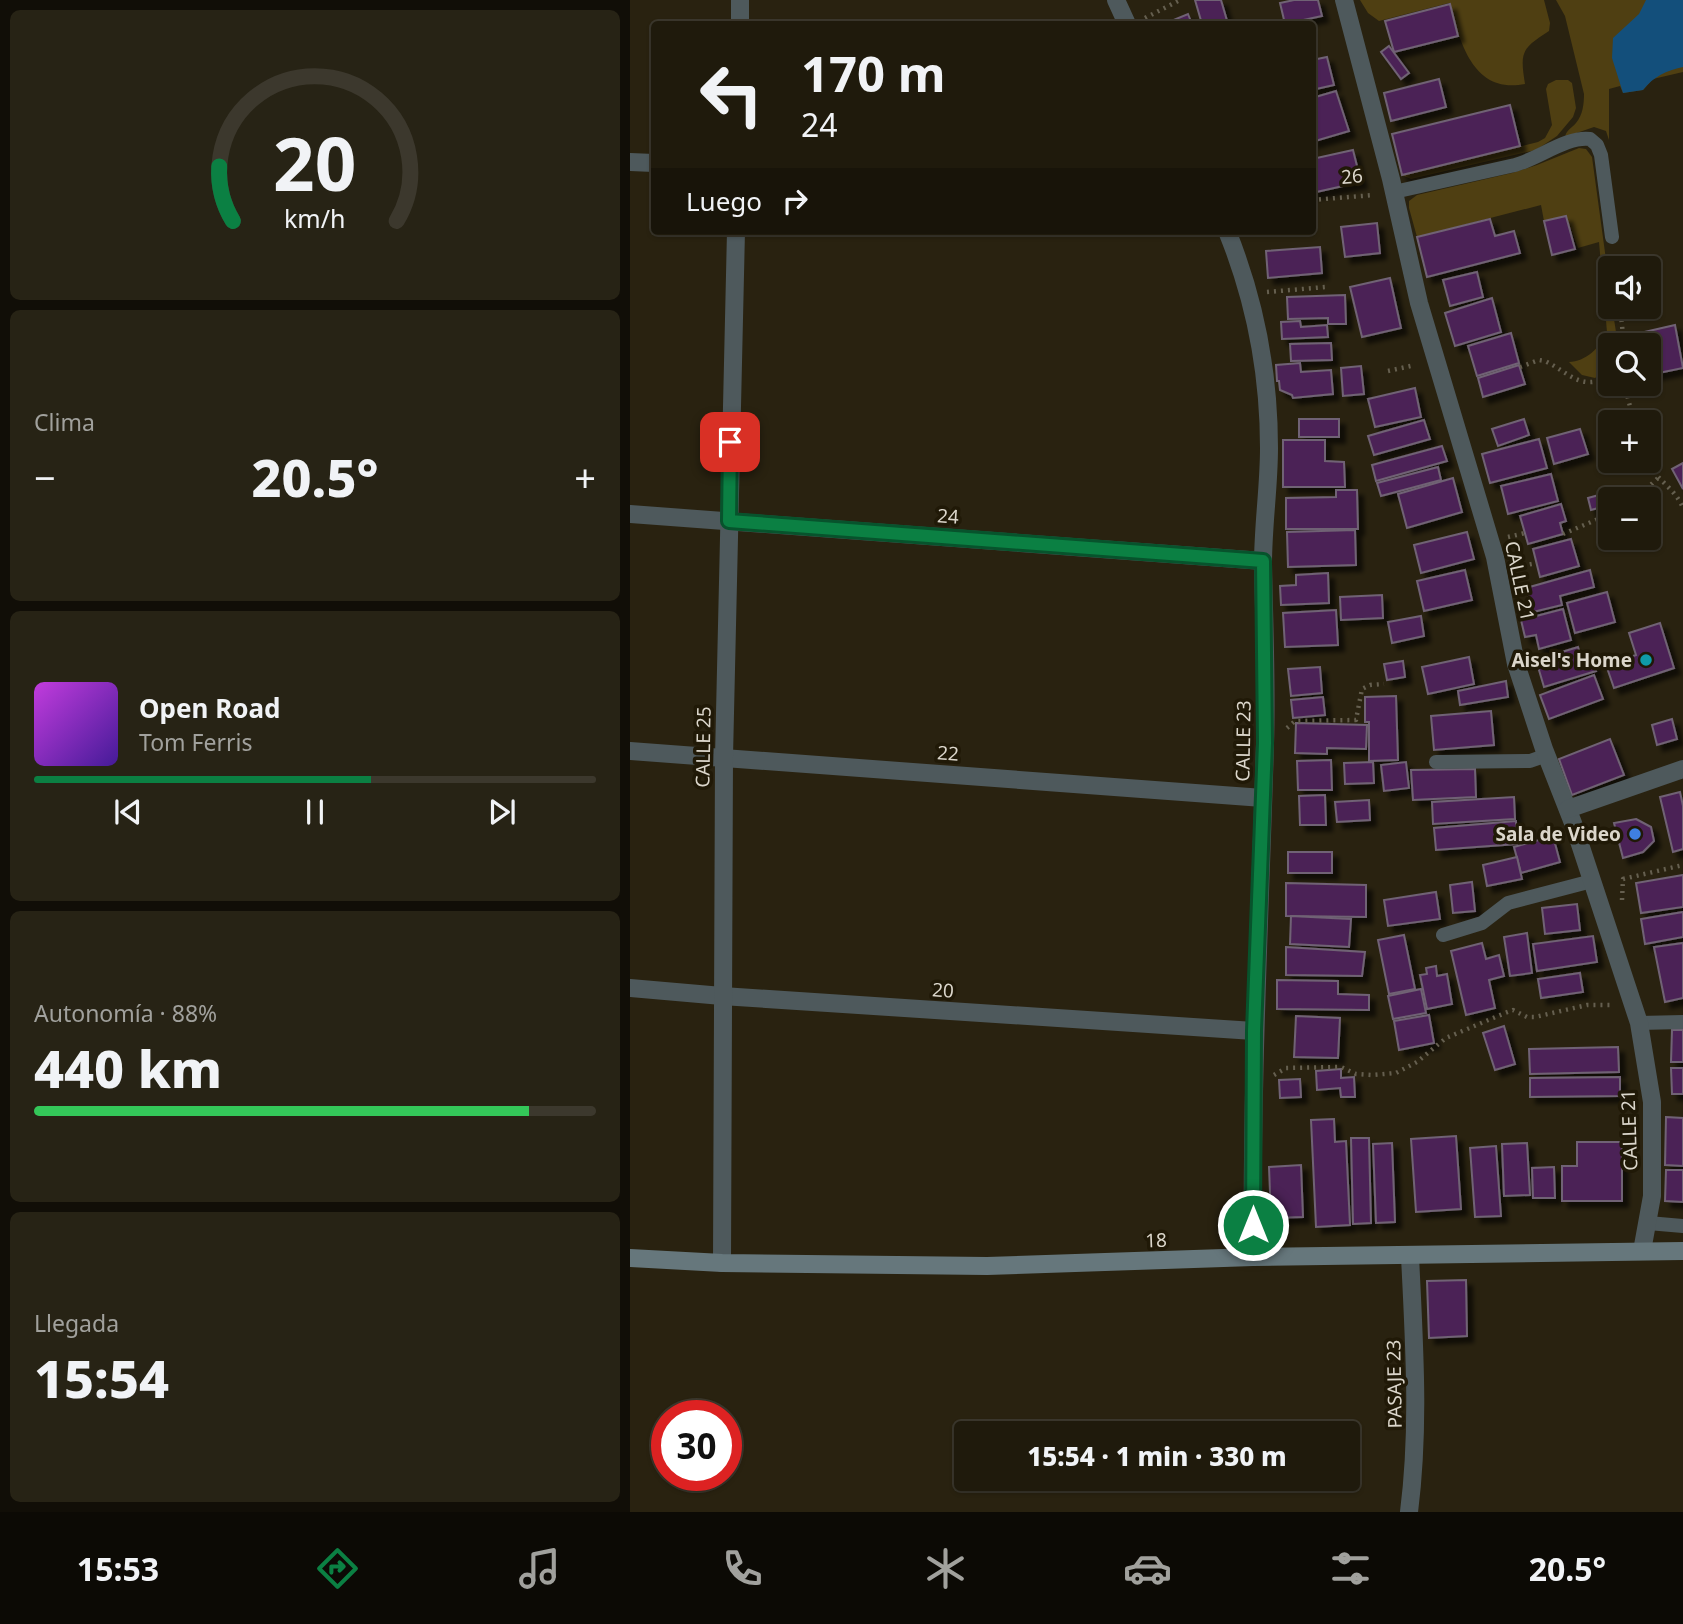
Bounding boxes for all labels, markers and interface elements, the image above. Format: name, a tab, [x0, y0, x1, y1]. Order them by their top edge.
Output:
text: 170 m	[801, 40, 946, 106]
icon: left	[686, 49, 777, 140]
text: 24	[801, 103, 838, 146]
text: 20	[273, 114, 357, 213]
street label: 26	[1340, 162, 1364, 190]
icon: right	[776, 182, 814, 220]
text: Luego	[686, 183, 762, 219]
text: km/h	[284, 201, 346, 235]
map controls	[1598, 256, 1661, 550]
button: sound	[1598, 256, 1661, 319]
button: search	[1598, 333, 1661, 396]
text: Clima	[34, 406, 95, 438]
button: +	[1598, 410, 1661, 473]
pin	[700, 412, 760, 472]
icon: arrive	[711, 423, 749, 461]
text: 20.5°	[252, 441, 378, 512]
text: −	[34, 451, 56, 503]
text: +	[574, 451, 596, 503]
button: −	[1598, 487, 1661, 550]
street label: 24	[936, 502, 960, 530]
street label: CALLE 21	[1499, 539, 1541, 623]
place label: Aisel's Home	[1511, 647, 1632, 673]
marker: Aisel's Home	[1638, 652, 1654, 668]
text: Open Road	[139, 690, 281, 726]
street label: CALLE 23	[1229, 700, 1257, 782]
street label: CALLE 25	[689, 706, 717, 788]
text: Tom Ferris	[139, 726, 252, 758]
street label: 22	[936, 739, 960, 767]
icon: previous	[109, 793, 147, 831]
icon: pause	[296, 793, 334, 831]
icon: next	[483, 793, 521, 831]
place label: Sala de Video	[1496, 821, 1621, 847]
marker: Sala de Video	[1627, 826, 1643, 842]
street label: 20	[931, 976, 955, 1004]
text: Autonomía · 88%	[34, 997, 217, 1029]
text: 440 km	[34, 1032, 222, 1103]
street label: CALLE 21	[1615, 1089, 1643, 1171]
position arrow	[1216, 1188, 1290, 1262]
street label: 18	[1145, 1227, 1167, 1253]
text: Llegada	[34, 1307, 119, 1339]
street label: PASAJE 23	[1380, 1339, 1408, 1429]
text: 15:54	[34, 1342, 169, 1413]
speed limit sign: 30	[651, 1400, 742, 1491]
text: 15:54 · 1 min · 330 m	[1027, 1438, 1287, 1474]
icon: directions	[313, 1544, 362, 1593]
icon: music	[515, 1544, 564, 1593]
icon: phone	[718, 1544, 767, 1593]
icon: climate	[921, 1544, 970, 1593]
icon: car	[1123, 1544, 1172, 1593]
icon: filters	[1326, 1544, 1375, 1593]
text: 15:53	[77, 1547, 159, 1590]
text: 20.5°	[1529, 1547, 1606, 1590]

